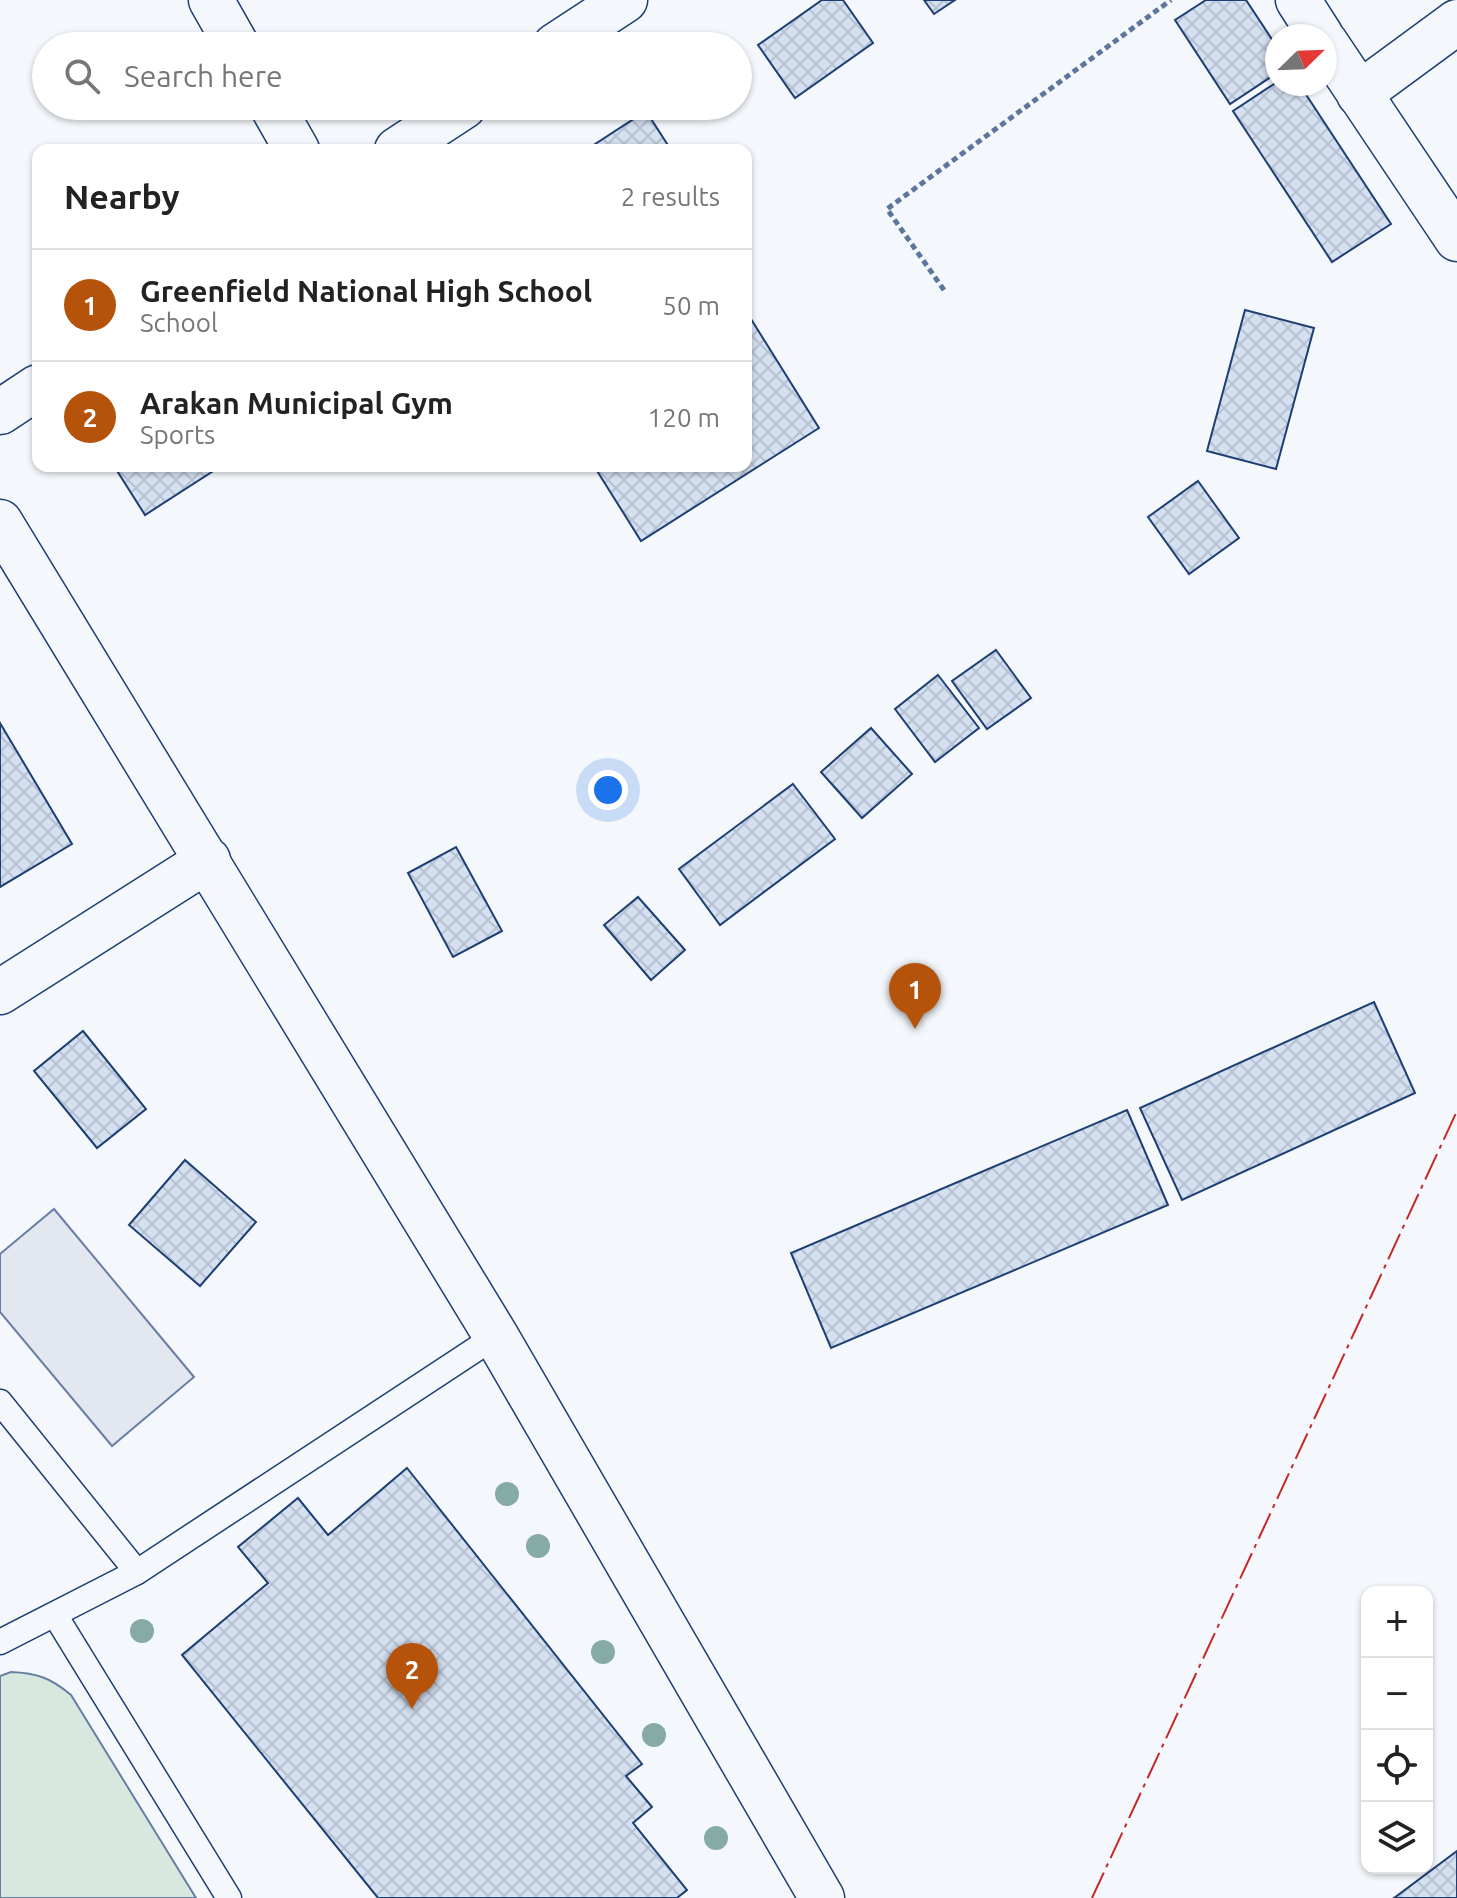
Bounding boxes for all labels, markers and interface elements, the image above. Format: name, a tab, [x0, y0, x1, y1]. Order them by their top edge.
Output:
north arrow	[1265, 24, 1337, 96]
search box	[32, 32, 752, 120]
icon: search	[60, 54, 104, 98]
text: Search here	[124, 59, 283, 93]
text: Nearby	[64, 177, 179, 215]
text: 2 results	[621, 182, 720, 211]
text: Greenfield National High School	[140, 274, 592, 308]
text: 1	[83, 291, 97, 320]
text: 50 m	[662, 291, 720, 320]
text: School	[140, 308, 218, 337]
text: Arakan Municipal Gym	[140, 386, 453, 420]
text: 2	[83, 403, 97, 432]
text: 120 m	[648, 403, 720, 432]
text: Sports	[140, 420, 215, 449]
your location	[588, 770, 628, 810]
pin: 1	[889, 963, 941, 1029]
map controls	[1361, 1586, 1433, 1874]
button: +	[1361, 1586, 1433, 1658]
pin: 2	[386, 1643, 438, 1709]
button: −	[1361, 1658, 1433, 1730]
button: locate	[1361, 1730, 1433, 1802]
button: layers	[1361, 1802, 1433, 1874]

